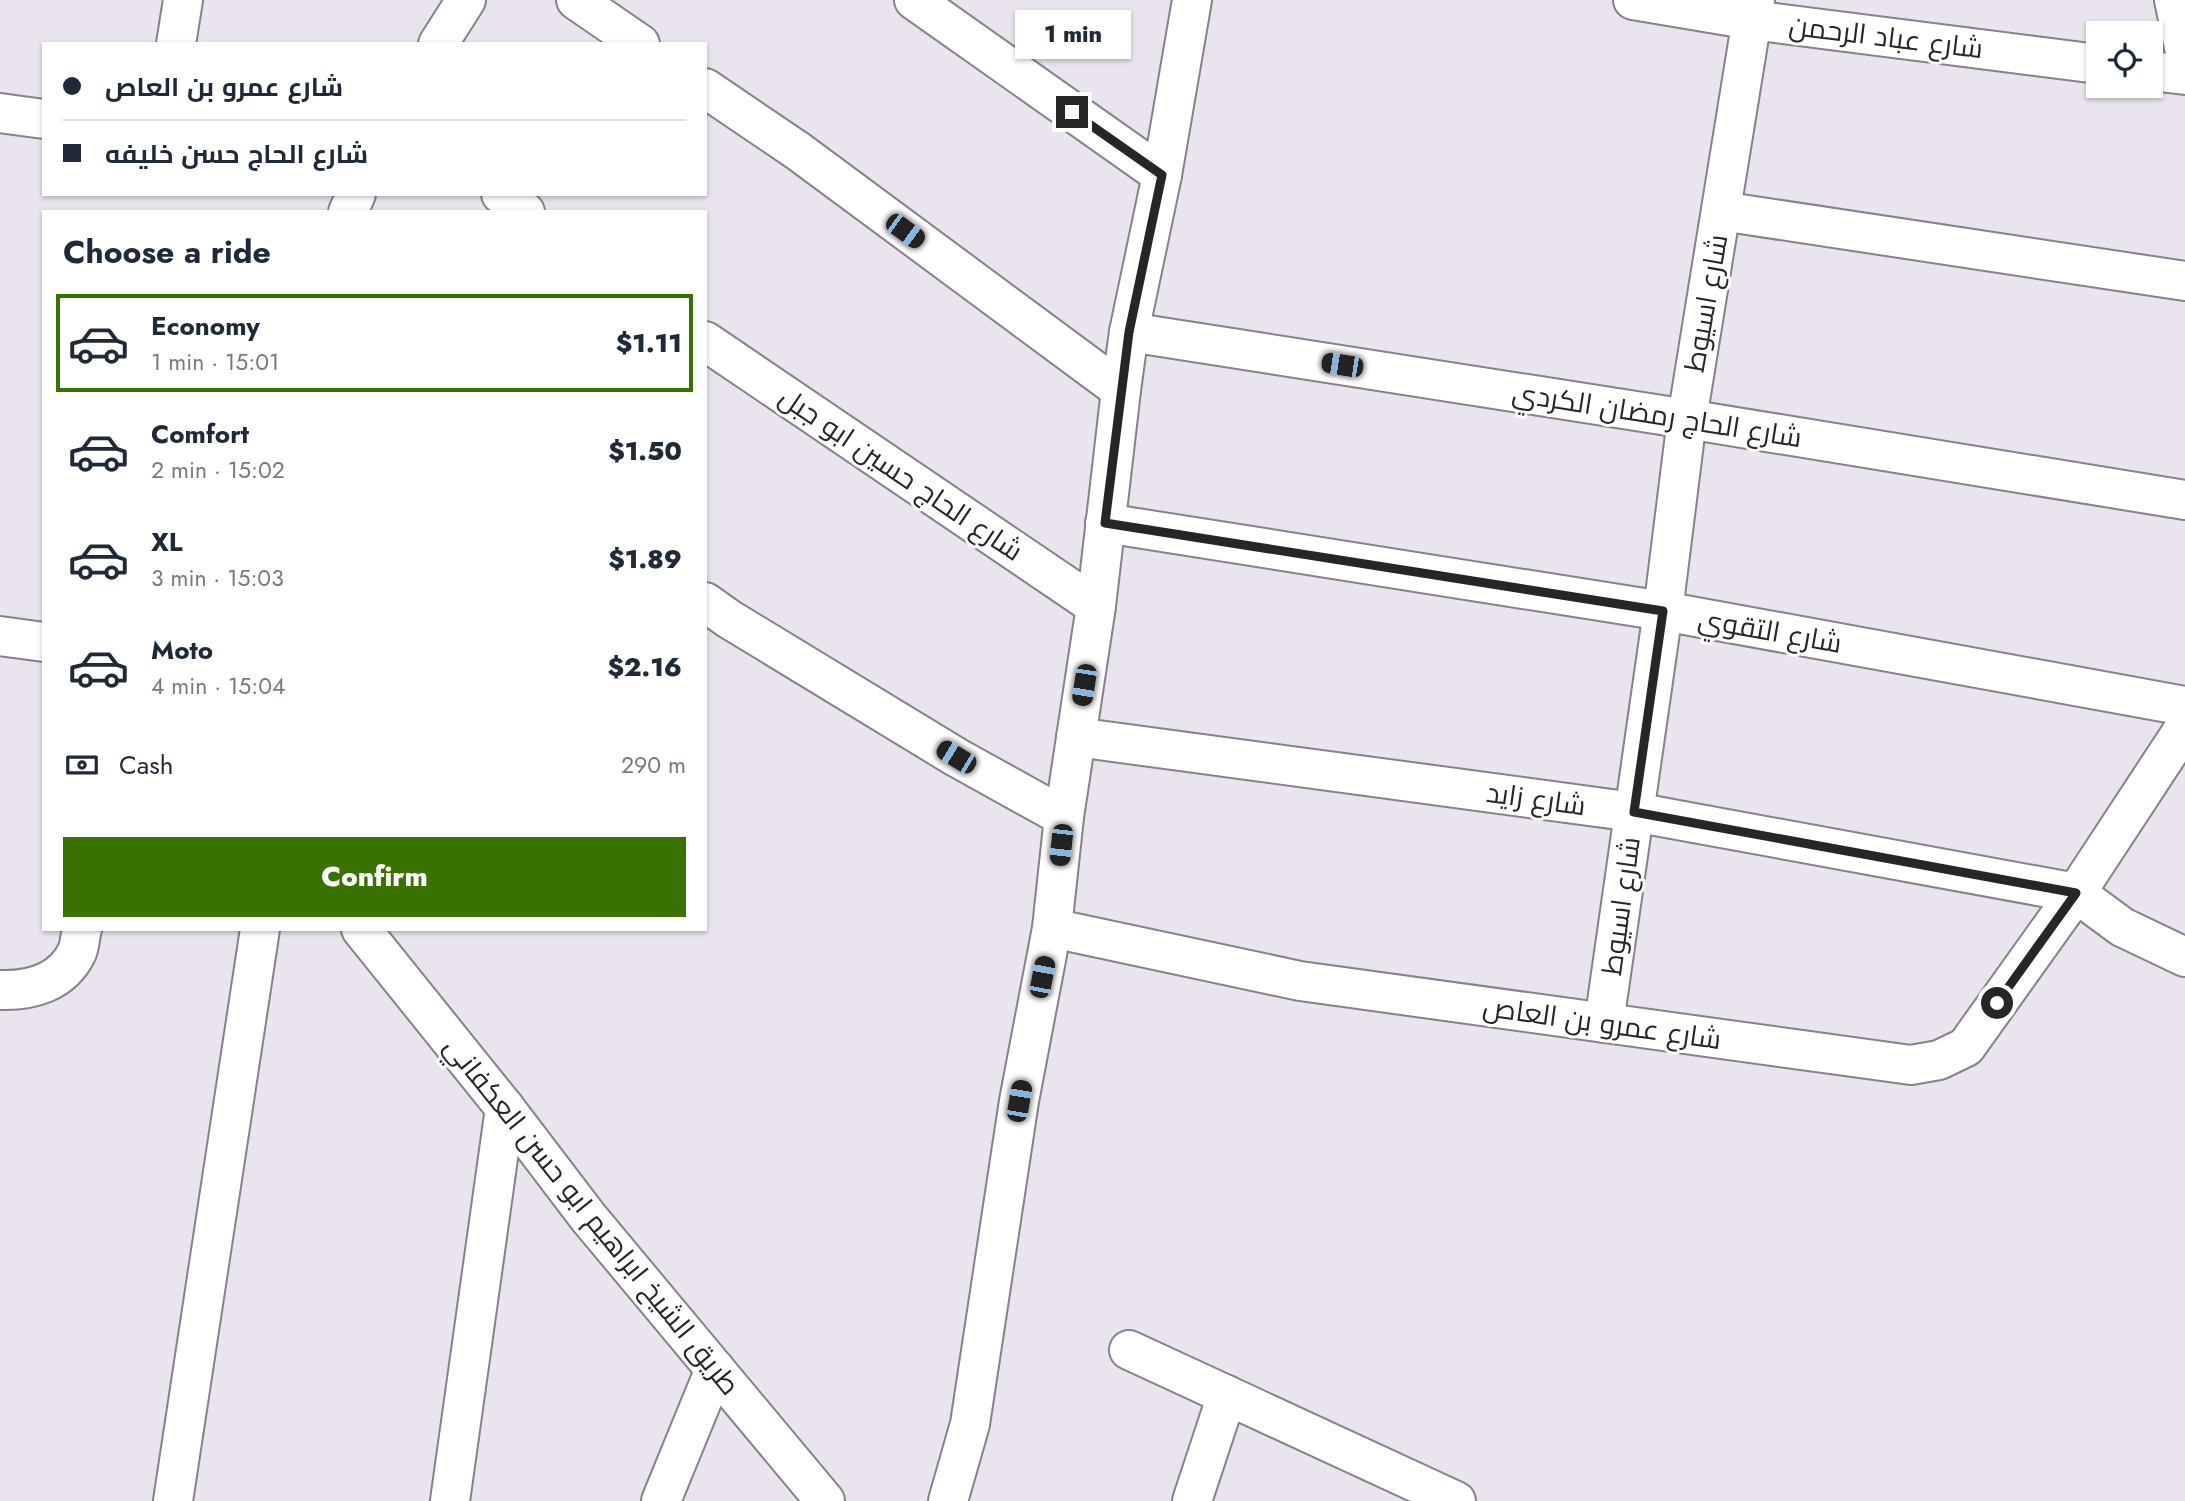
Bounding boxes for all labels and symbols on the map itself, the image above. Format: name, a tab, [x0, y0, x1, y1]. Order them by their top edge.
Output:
street label: شارع عباد الرحمن	[1787, 5, 1985, 69]
callout: 1 min	[1014, 10, 1130, 60]
route end	[1056, 96, 1088, 128]
car	[882, 210, 929, 252]
street label: شارع اسيوط	[1674, 231, 1738, 375]
car	[1320, 351, 1365, 379]
street label: شارع الحاج رمضان الكردي	[1509, 372, 1805, 459]
street label: شارع الحاج حسين ابو جبل	[771, 377, 1031, 571]
street label: شارع التقوي	[1695, 598, 1845, 665]
car	[1071, 663, 1098, 707]
car	[933, 737, 980, 777]
street label: شارع زايد	[1484, 772, 1588, 826]
car	[1049, 823, 1074, 867]
street label: شارع اسيوط	[1591, 834, 1651, 978]
car	[1028, 954, 1057, 1000]
street label: شارع عمرو بن العاص	[1480, 986, 1724, 1060]
route start	[1981, 987, 2013, 1019]
street label: طريق الشيخ ابراهيم ابو حسن العكفاني	[433, 1028, 750, 1405]
car	[1006, 1078, 1033, 1124]

